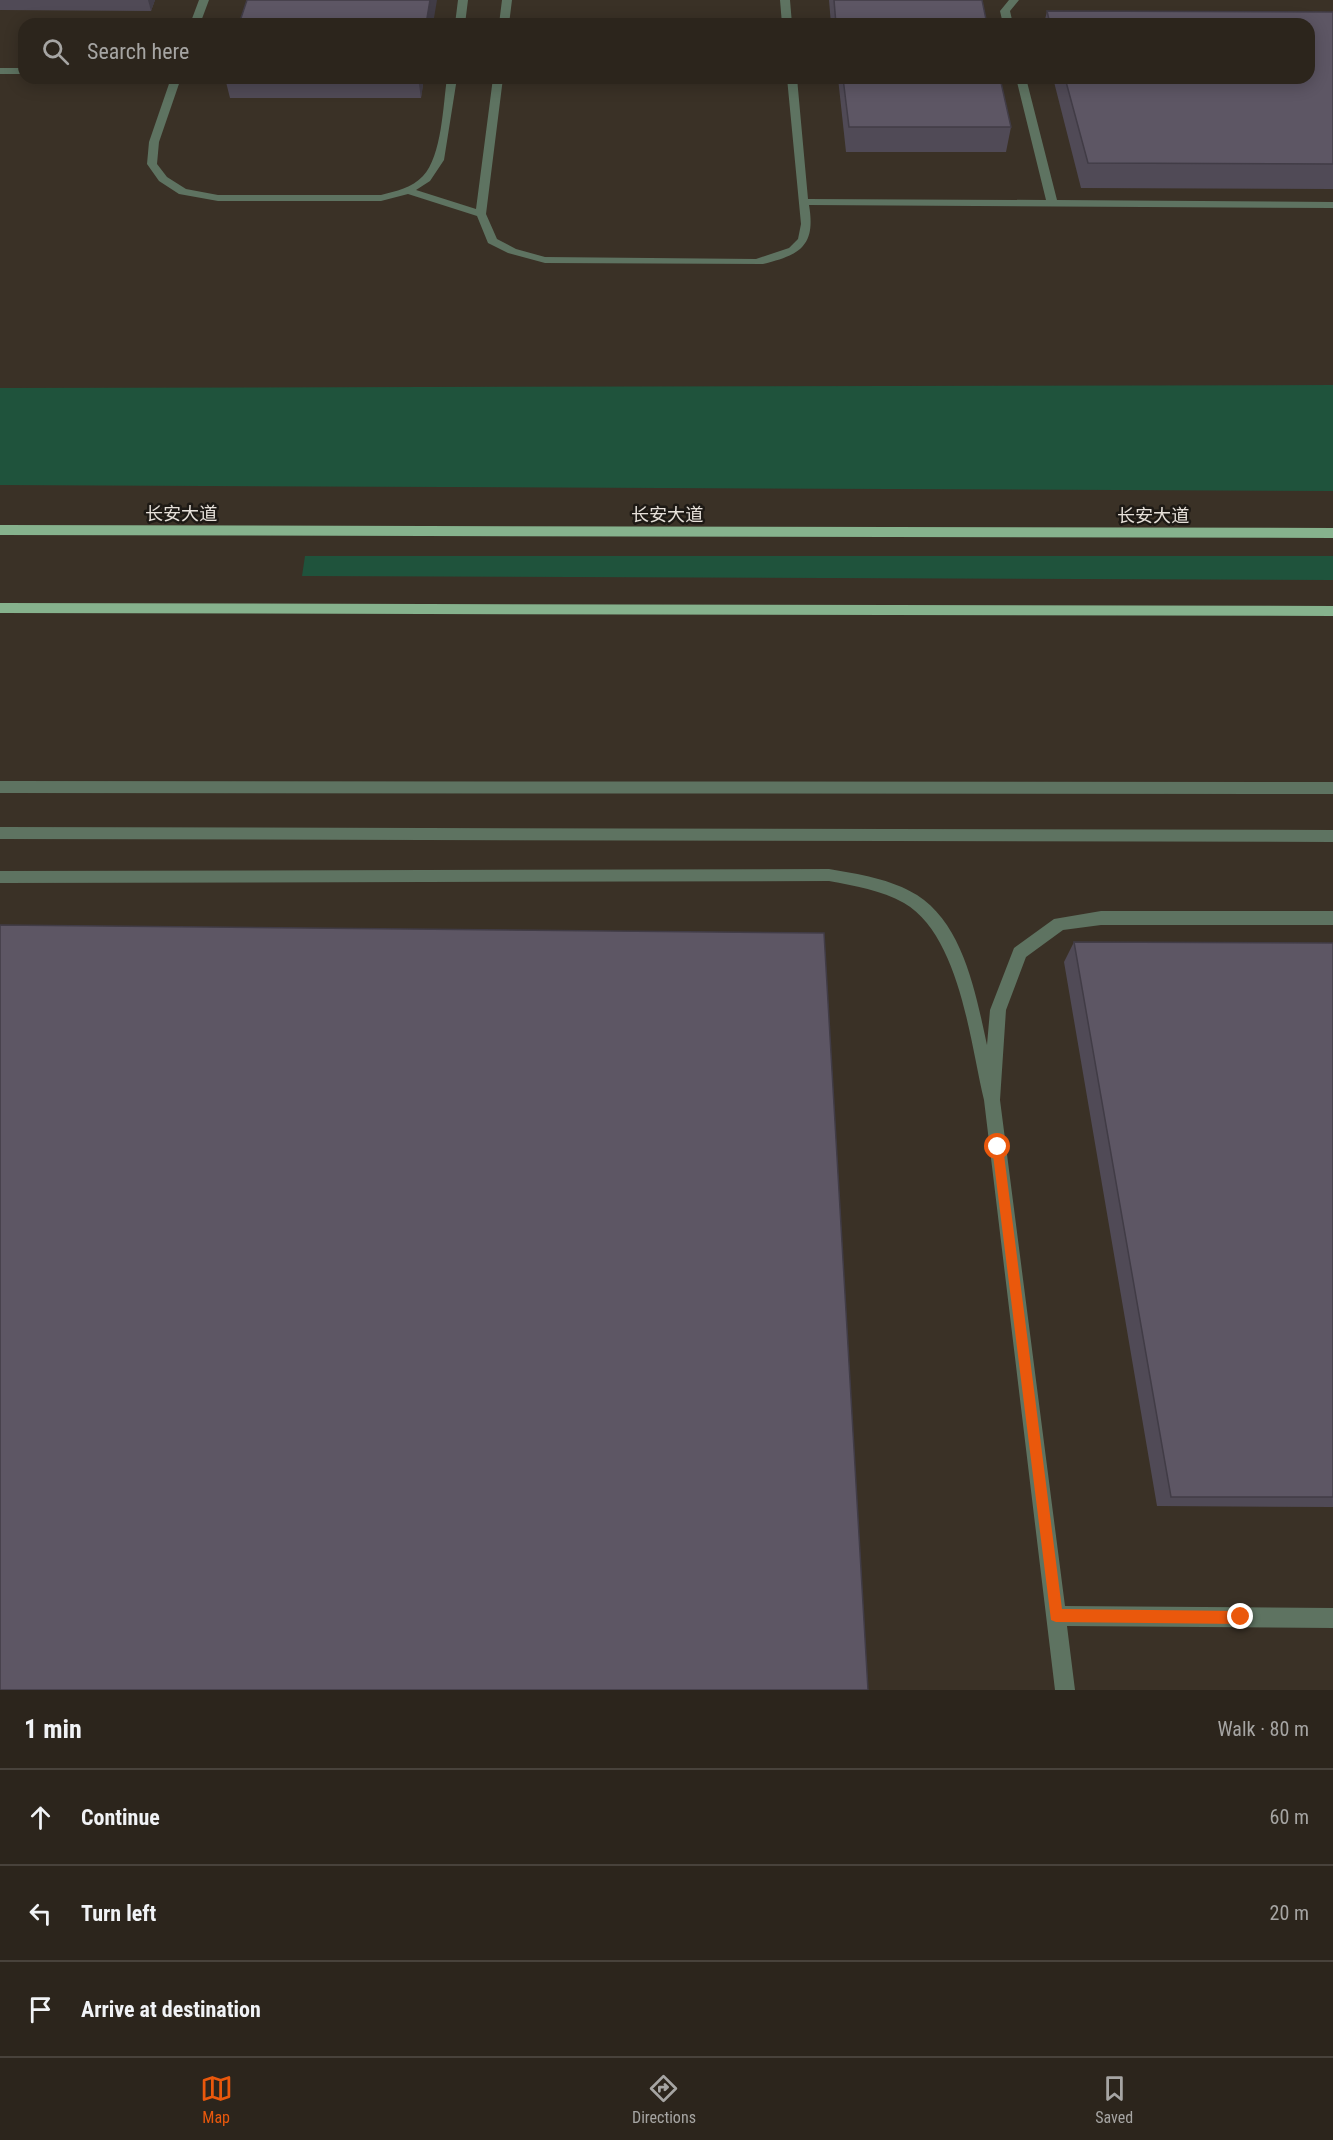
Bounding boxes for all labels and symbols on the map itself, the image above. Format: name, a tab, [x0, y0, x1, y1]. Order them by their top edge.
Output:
street label: 长安大道	[145, 503, 217, 524]
street label: 长安大道	[631, 504, 703, 525]
street label: 长安大道	[1117, 505, 1189, 526]
route start	[984, 1133, 1010, 1159]
route end	[1227, 1603, 1253, 1629]

